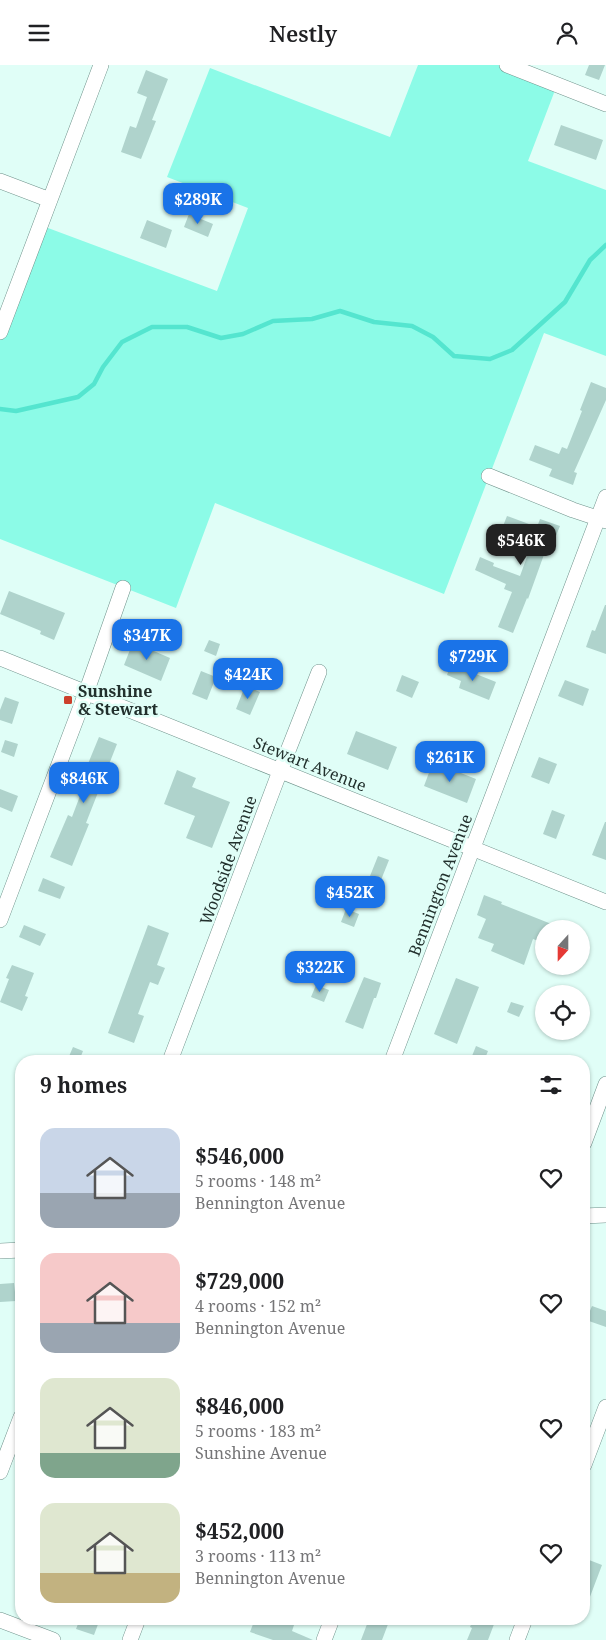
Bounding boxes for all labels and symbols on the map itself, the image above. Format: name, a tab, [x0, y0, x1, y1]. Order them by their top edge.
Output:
pin: $289K	[163, 183, 233, 225]
pin: $546K	[486, 523, 556, 566]
pin: $347K	[112, 619, 182, 661]
pin: $729K	[438, 639, 508, 682]
pin: $424K	[213, 657, 283, 700]
place label: Sunshine & Stewart	[78, 680, 159, 720]
marker: Sunshine & Stewart	[62, 694, 74, 706]
street label: Stewart Avenue	[250, 731, 370, 797]
pin: $261K	[415, 741, 485, 783]
pin: $846K	[49, 761, 119, 804]
street label: Woodside Avenue	[194, 792, 262, 928]
street label: Bennington Avenue	[403, 811, 477, 959]
pin: $452K	[315, 875, 385, 918]
north arrow	[535, 920, 590, 975]
pin: $322K	[285, 951, 355, 993]

